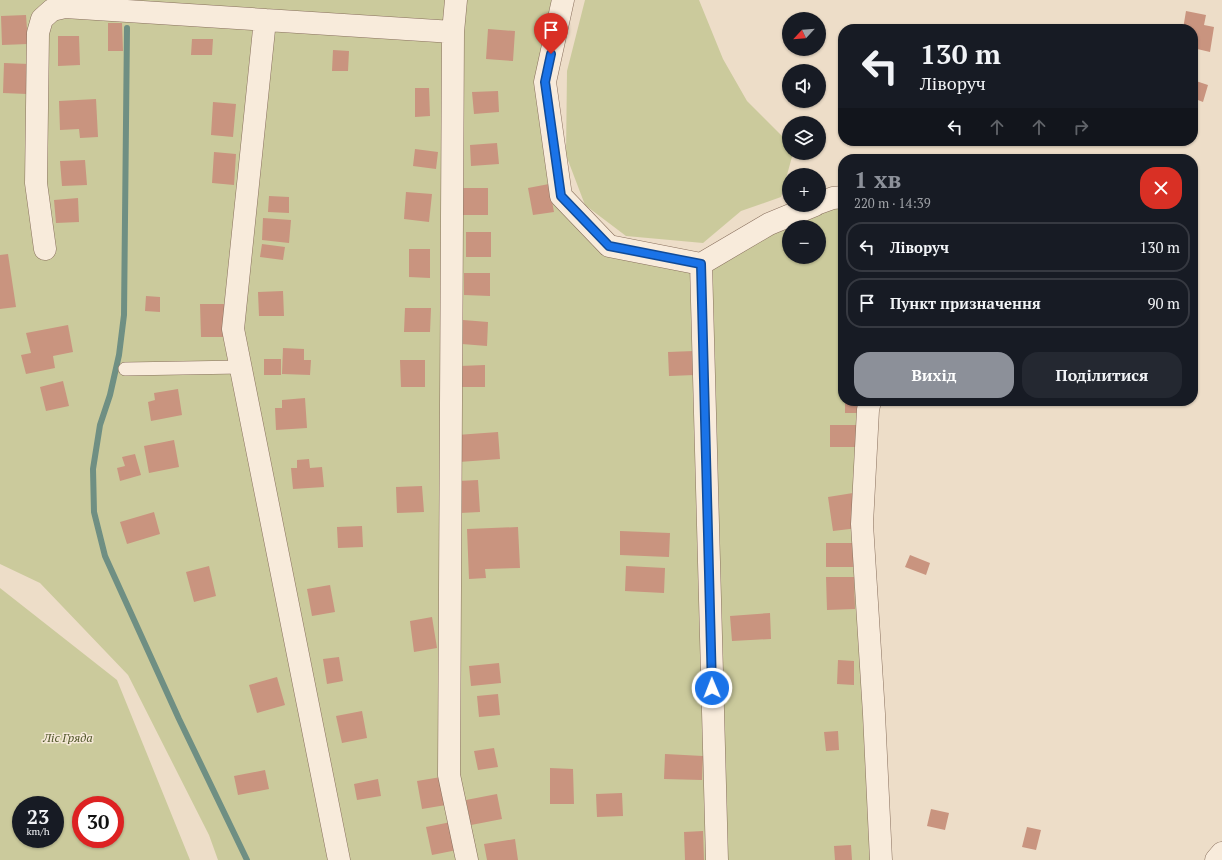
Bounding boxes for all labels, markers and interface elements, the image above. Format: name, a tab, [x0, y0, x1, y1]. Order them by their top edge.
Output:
north arrow	[782, 12, 826, 56]
map controls	[782, 12, 826, 264]
pin	[534, 13, 568, 54]
icon: arrive	[540, 19, 562, 41]
text: 130 m	[920, 35, 1001, 72]
icon: left	[854, 40, 906, 92]
button: sound	[782, 64, 826, 108]
text: Ліворуч	[920, 71, 986, 95]
button: layers	[782, 116, 826, 160]
icon: left	[944, 116, 966, 138]
icon: ahead	[986, 116, 1008, 138]
icon: ahead	[1028, 116, 1050, 138]
icon: right	[1070, 116, 1092, 138]
text: 1 хв	[854, 163, 901, 195]
button: close	[1140, 167, 1182, 209]
button: +	[782, 168, 826, 212]
text: 220 m · 14:39	[854, 194, 931, 212]
button: −	[782, 220, 826, 264]
icon: left	[856, 236, 878, 258]
text: Ліворуч	[890, 237, 949, 257]
text: 130 m	[1139, 237, 1180, 257]
icon: arrive	[856, 292, 878, 314]
text: Пункт призначення	[890, 293, 1041, 313]
text: 90 m	[1147, 293, 1180, 313]
button: Вихід	[854, 352, 1014, 398]
button: Поділитися	[1022, 352, 1182, 398]
position arrow	[691, 667, 733, 709]
park label: Ліс Гряда	[42, 730, 93, 745]
speed limit sign: 30	[72, 796, 124, 848]
text: 23	[27, 803, 49, 830]
text: km/h	[26, 825, 50, 838]

